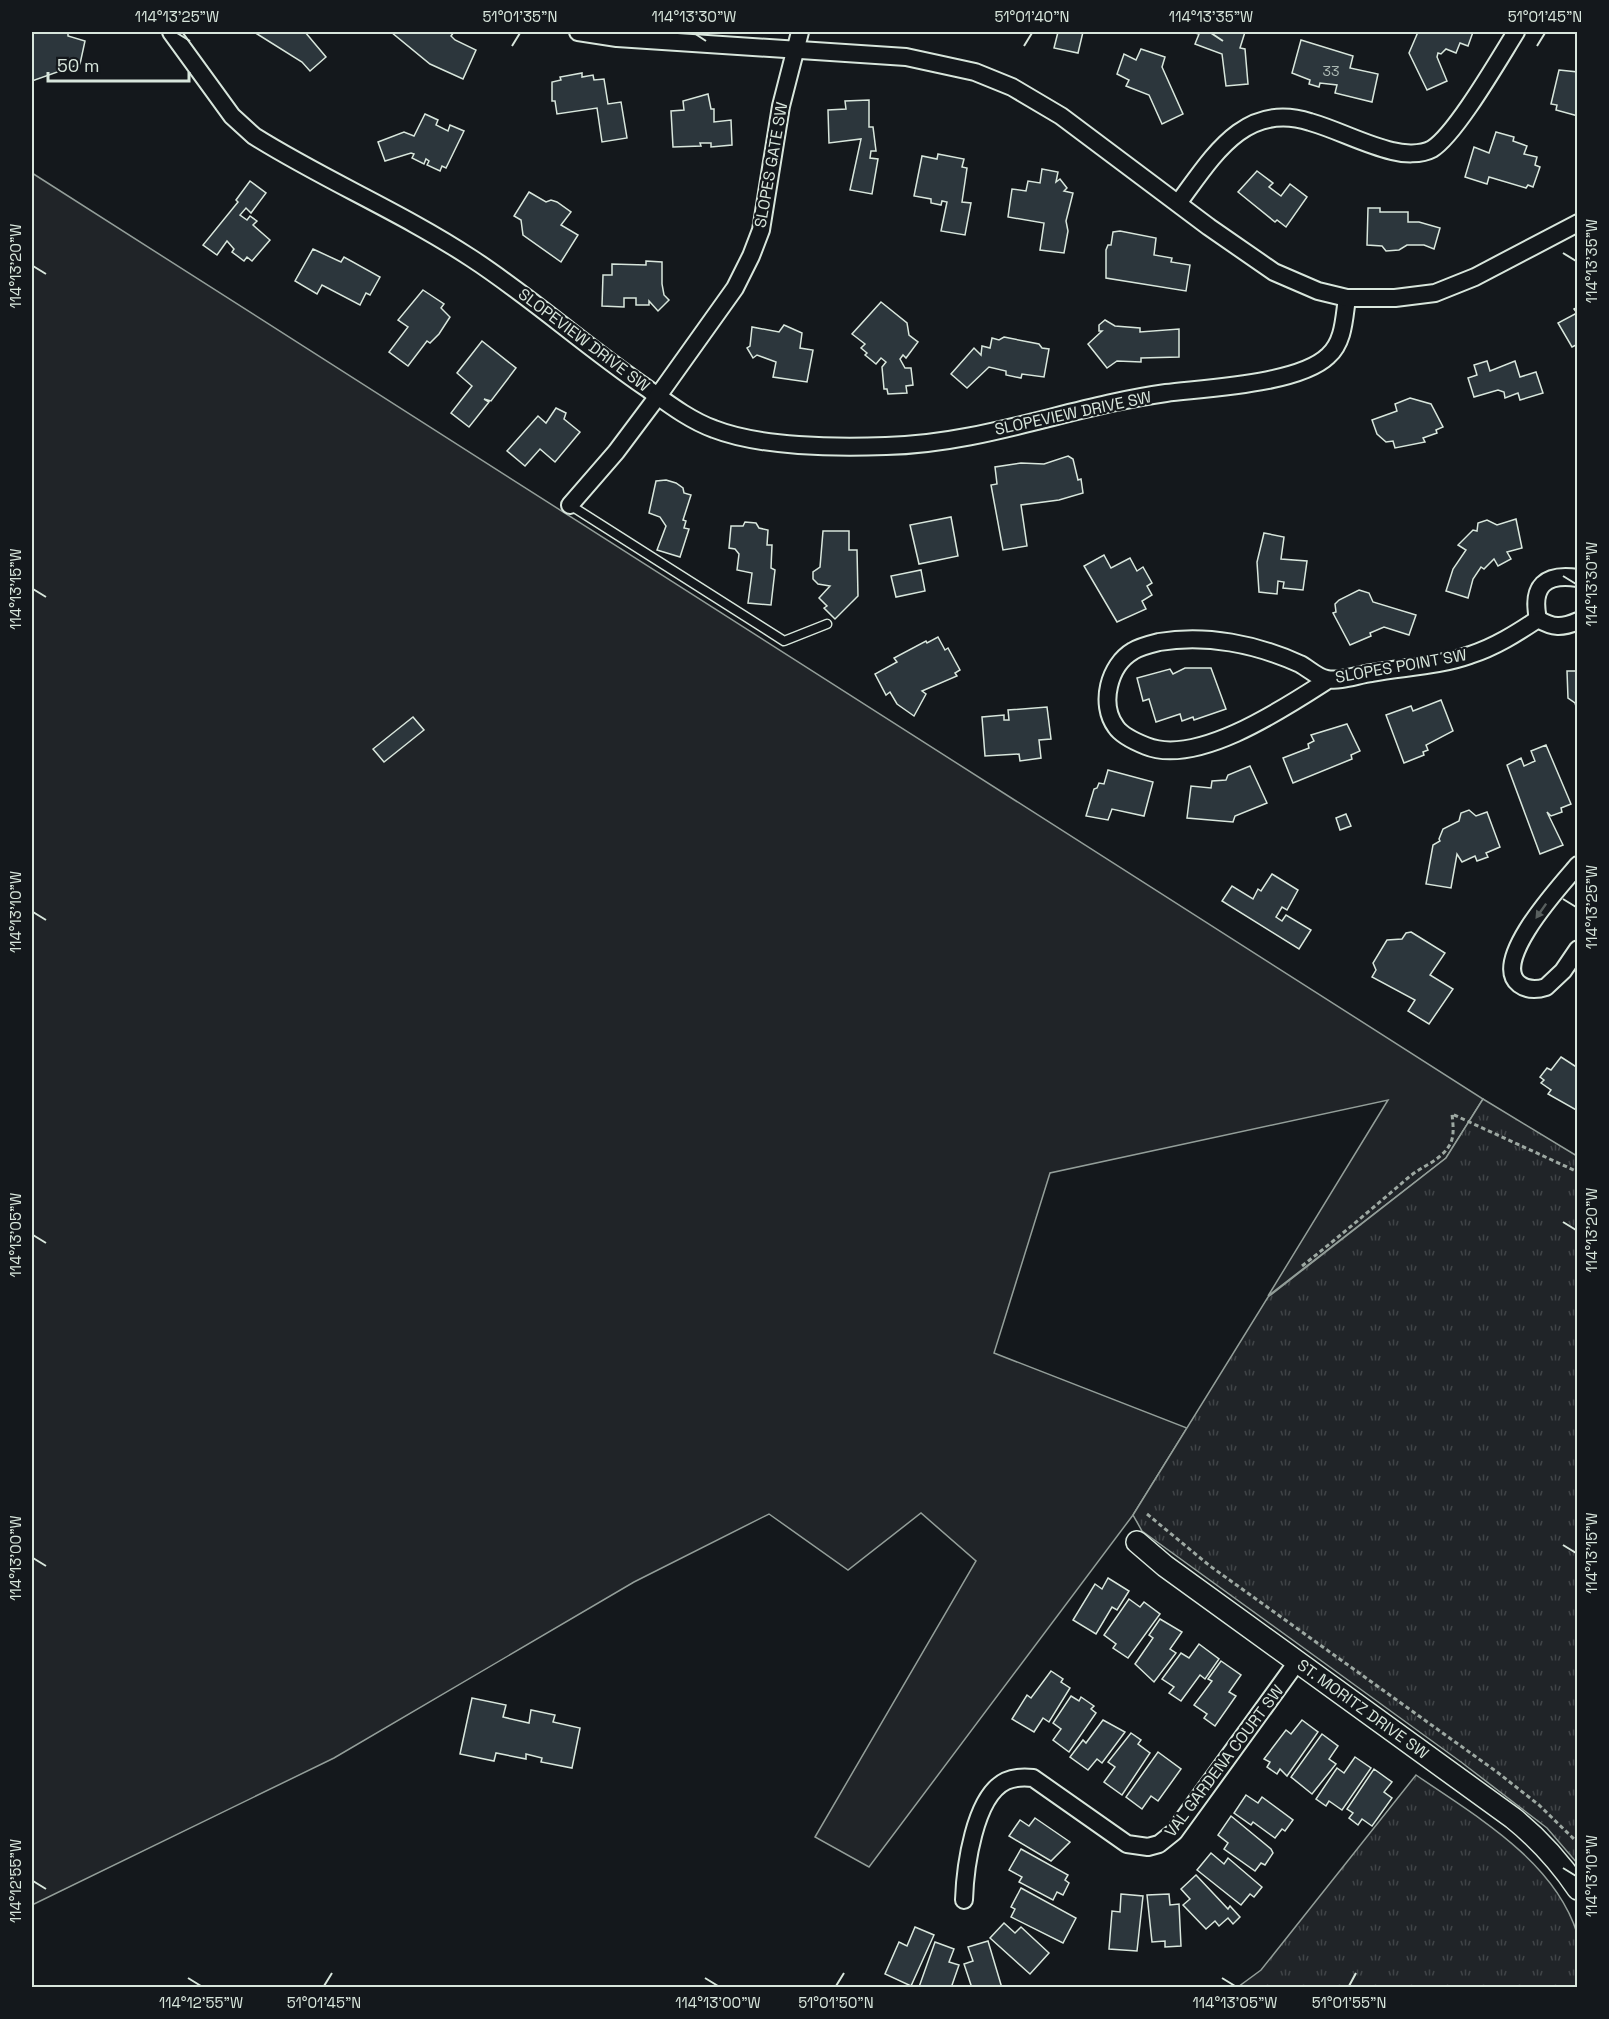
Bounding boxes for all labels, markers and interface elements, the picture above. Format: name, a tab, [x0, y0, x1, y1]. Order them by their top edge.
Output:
text: 114°13'25"W	[135, 7, 219, 26]
text: 51°01'35"N	[483, 7, 557, 26]
text: 114°13'30"W	[652, 7, 736, 26]
text: 51°01'40"N	[994, 7, 1070, 26]
text: 114°13'35"W	[1169, 7, 1253, 26]
text: 51°01'45"N	[1508, 7, 1582, 26]
scale bar	[48, 45, 189, 83]
text: 50 m	[57, 54, 99, 77]
house number: 33	[1323, 62, 1339, 80]
street label: SLOPES GATE SW	[750, 101, 792, 229]
text: 114°13'35"W	[1582, 219, 1601, 303]
text: 114°13'20"W	[6, 224, 25, 308]
street label: SLOPEVIEW DRIVE SW	[514, 284, 654, 396]
street label: SLOPEVIEW DRIVE SW	[993, 386, 1153, 440]
text: 114°13'30"W	[1582, 542, 1601, 626]
text: 114°13'15"W	[6, 548, 25, 630]
street label: SLOPES POINT SW	[1334, 644, 1468, 688]
text: 114°13'25"W	[1582, 865, 1601, 949]
text: 114°13'10"W	[6, 871, 25, 953]
one-way arrow	[1535, 902, 1547, 918]
text: 114°13'20"W	[1582, 1188, 1601, 1272]
text: 114°13'05"W	[6, 1193, 25, 1277]
text: 114°13'15"W	[1582, 1512, 1601, 1594]
text: 114°13'00"W	[6, 1515, 25, 1601]
street label: ST. MORITZ DRIVE SW	[1293, 1654, 1433, 1764]
street label: VAL GARDENA COURT SW	[1160, 1681, 1288, 1841]
text: 114°13'10"W	[1582, 1835, 1601, 1917]
text: 114°12'55"W	[6, 1839, 25, 1923]
text: 114°12'55"W	[159, 1993, 243, 2012]
text: 51°01'45"N	[287, 1993, 361, 2012]
text: 114°13'00"W	[675, 1993, 761, 2012]
text: 51°01'50"N	[798, 1993, 874, 2012]
text: 114°13'05"W	[1193, 1993, 1277, 2012]
text: 51°01'55"N	[1312, 1993, 1386, 2012]

